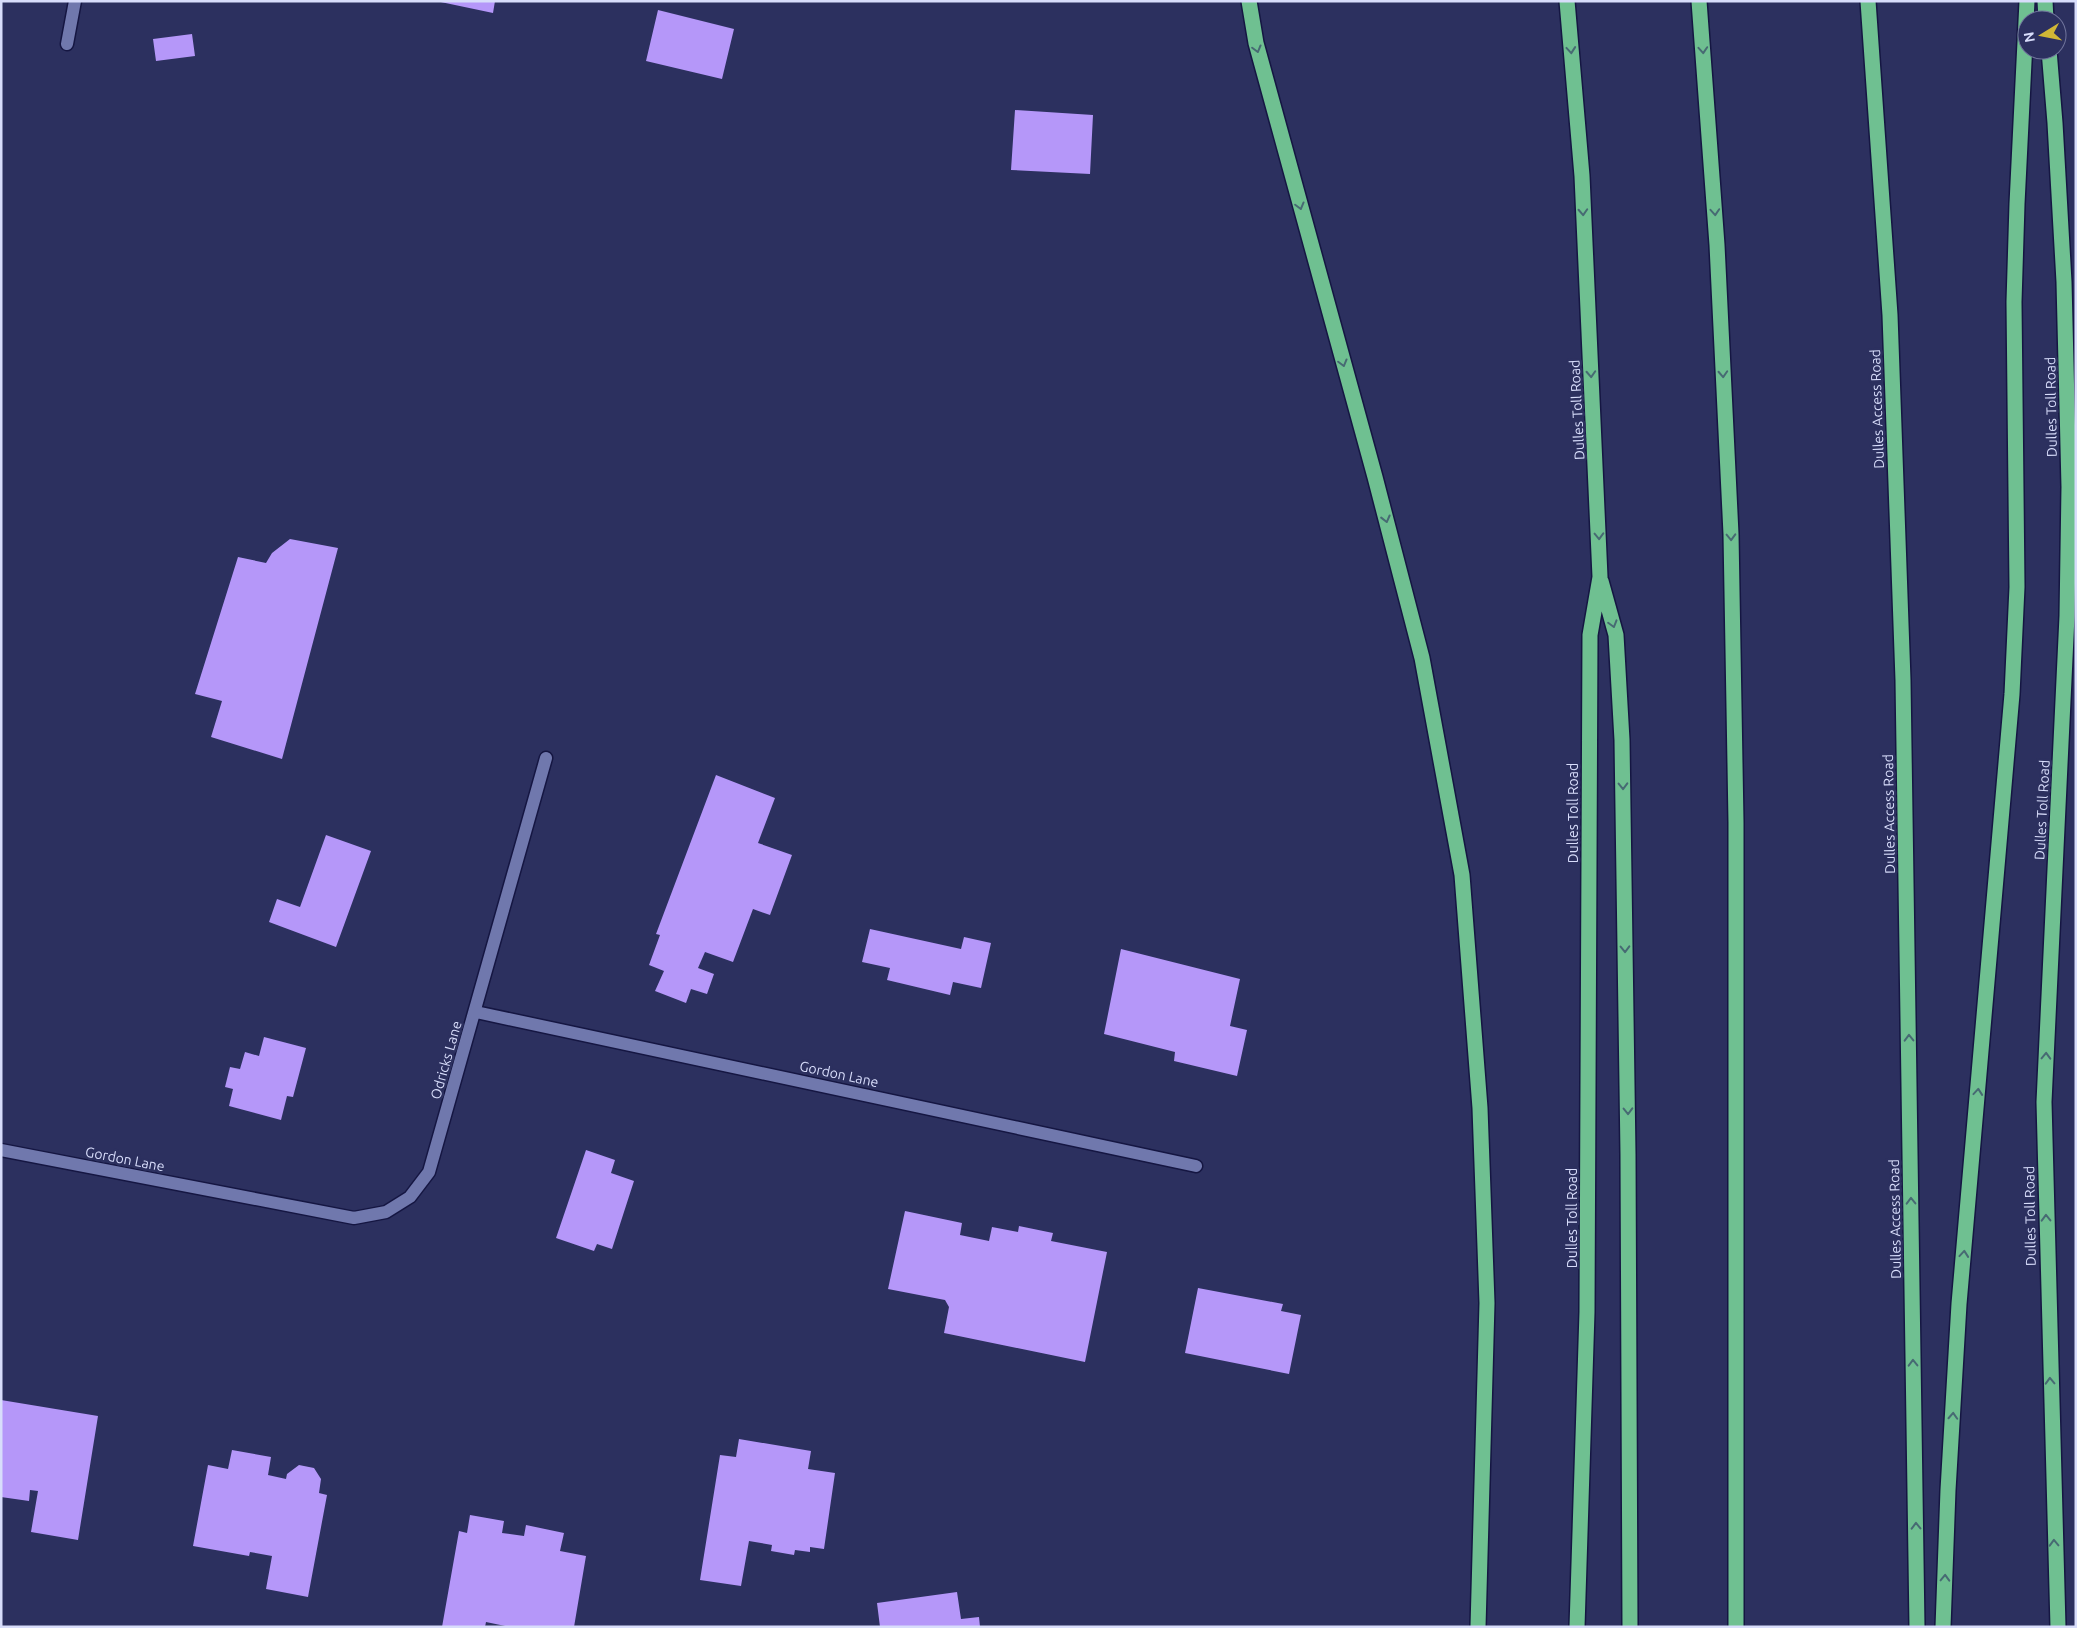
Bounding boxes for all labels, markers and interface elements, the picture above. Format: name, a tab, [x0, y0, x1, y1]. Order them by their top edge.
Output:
north arrow	[2017, 10, 2067, 60]
text: N	[2020, 31, 2038, 44]
one-way arrow	[1252, 45, 1262, 53]
one-way arrow	[1565, 46, 1576, 54]
one-way arrow	[1697, 46, 1708, 54]
one-way arrow	[1295, 201, 1305, 209]
one-way arrow	[1578, 208, 1589, 216]
one-way arrow	[1709, 208, 1720, 216]
street label: Dulles Access Road	[1867, 349, 1887, 469]
street label: Dulles Toll Road	[2042, 357, 2060, 457]
one-way arrow	[1338, 358, 1348, 366]
street label: Dulles Toll Road	[1566, 359, 1588, 461]
one-way arrow	[1586, 370, 1597, 378]
one-way arrow	[1718, 370, 1729, 378]
one-way arrow	[1380, 515, 1391, 524]
one-way arrow	[1593, 533, 1604, 541]
one-way arrow	[1726, 533, 1737, 541]
one-way arrow	[1608, 620, 1618, 628]
street label: Dulles Access Road	[1880, 754, 1898, 874]
street label: Dulles Toll Road	[2031, 759, 2053, 861]
street label: Dulles Toll Road	[1565, 763, 1581, 863]
one-way arrow	[1618, 782, 1628, 790]
one-way arrow	[1620, 945, 1631, 953]
street label: Odricks Lane	[427, 1019, 465, 1101]
one-way arrow	[1903, 1034, 1914, 1042]
one-way arrow	[2040, 1051, 2051, 1059]
street label: Gordon Lane	[798, 1058, 880, 1090]
one-way arrow	[1972, 1087, 1983, 1095]
one-way arrow	[1623, 1108, 1633, 1115]
street label: Gordon Lane	[84, 1143, 166, 1175]
street label: Dulles Access Road	[1886, 1159, 1904, 1279]
street label: Dulles Toll Road	[2021, 1166, 2039, 1266]
street label: Dulles Toll Road	[1564, 1168, 1580, 1268]
one-way arrow	[1906, 1196, 1916, 1204]
one-way arrow	[2041, 1214, 2051, 1222]
one-way arrow	[1958, 1249, 1969, 1257]
one-way arrow	[1908, 1359, 1918, 1366]
one-way arrow	[2045, 1376, 2055, 1384]
one-way arrow	[1947, 1411, 1958, 1419]
one-way arrow	[1911, 1521, 1921, 1529]
one-way arrow	[2049, 1539, 2059, 1546]
one-way arrow	[1940, 1574, 1951, 1582]

